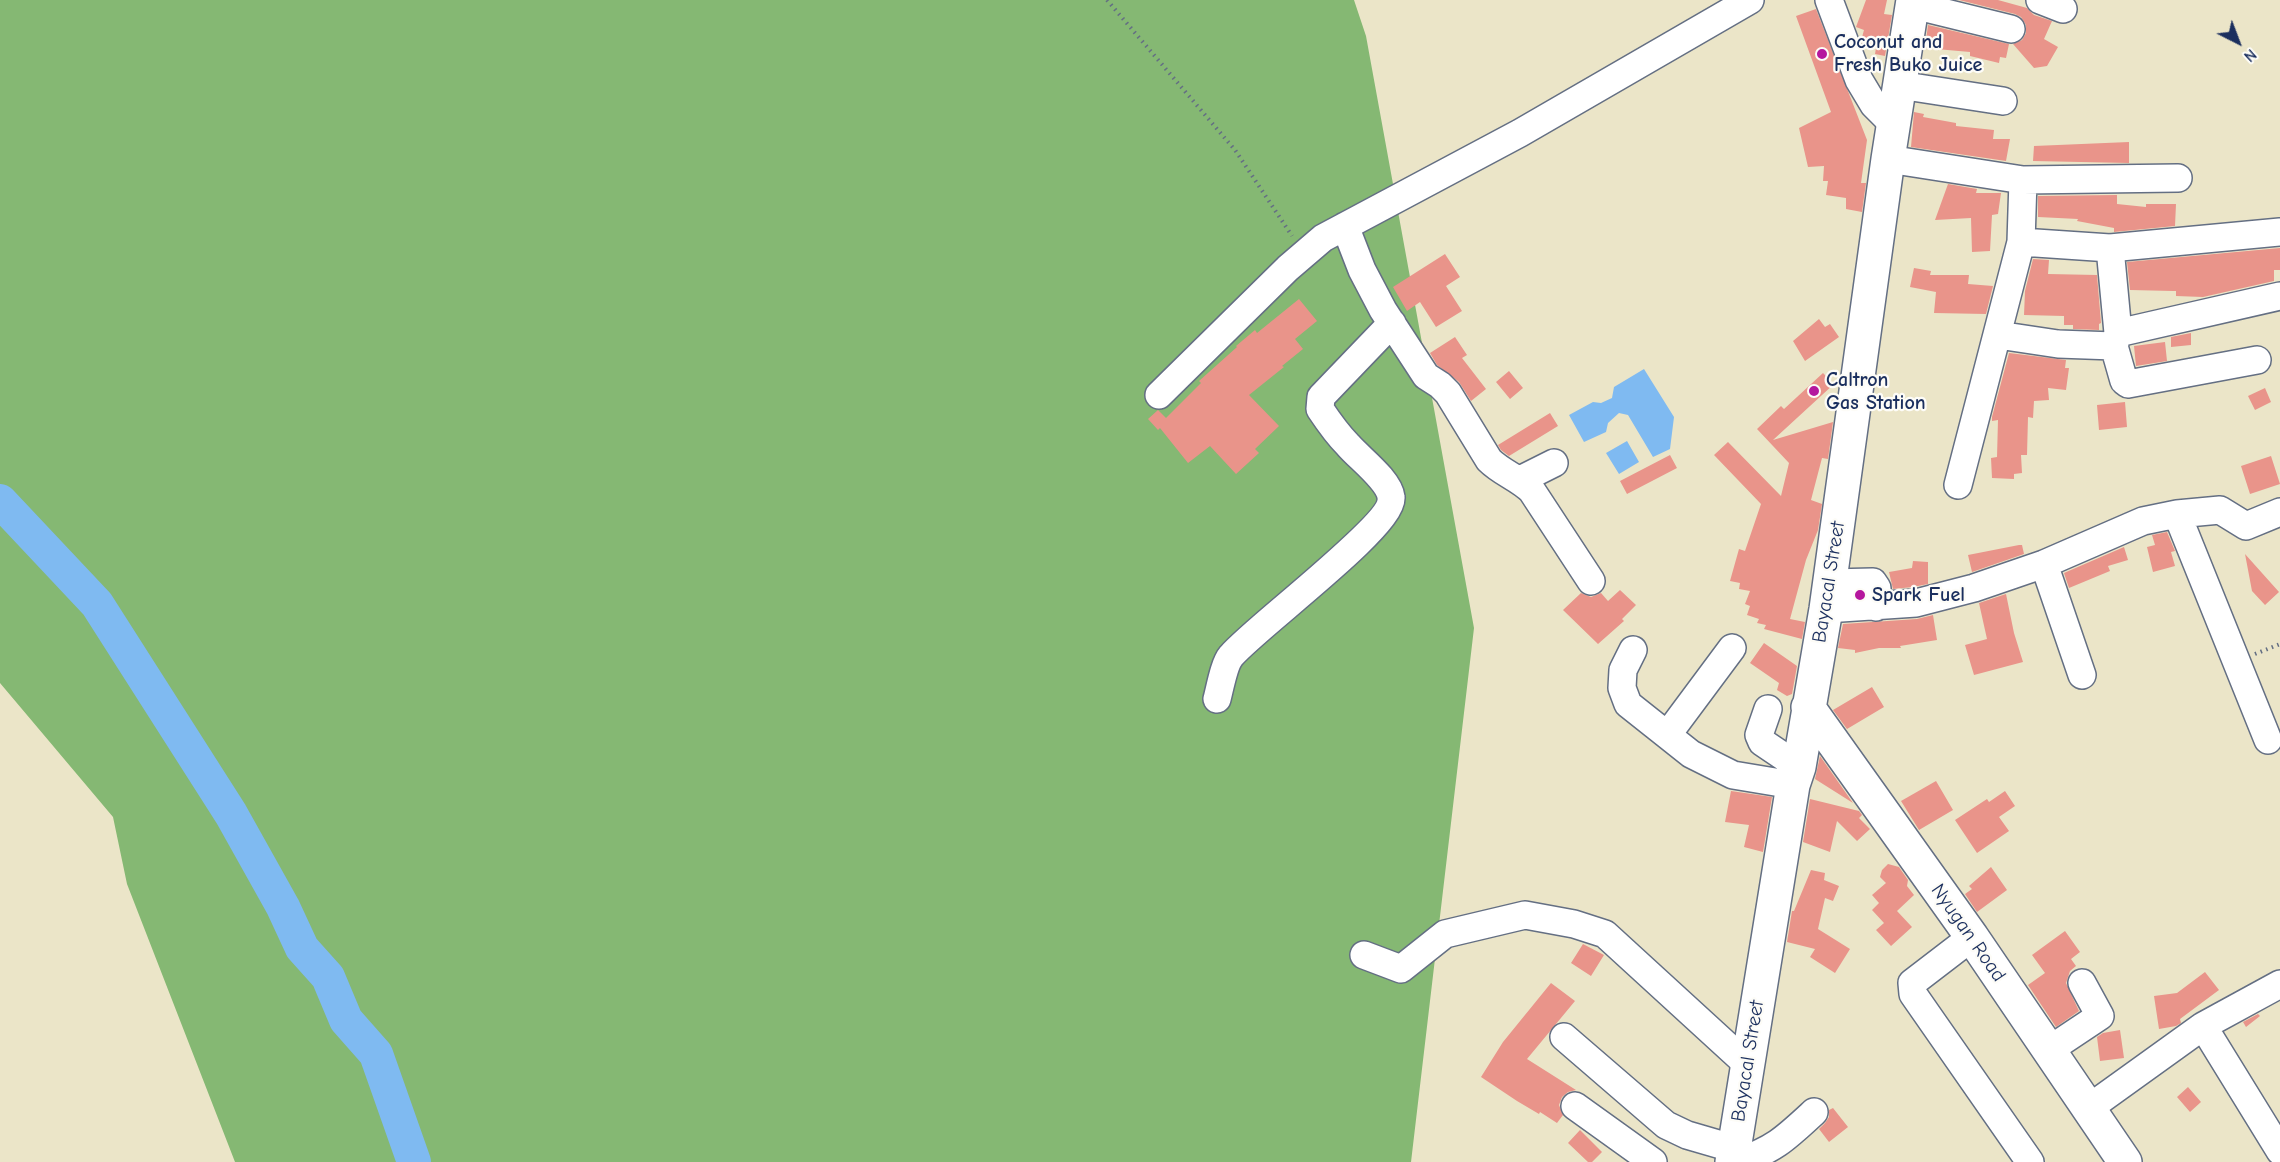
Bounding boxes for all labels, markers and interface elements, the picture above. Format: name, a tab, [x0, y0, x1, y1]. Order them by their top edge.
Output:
north arrow	[2208, 12, 2268, 72]
place label: Coconut and Fresh Buko Juice	[1834, 30, 1982, 77]
text: N	[2240, 45, 2260, 66]
marker: Coconut and Fresh Buko Juice	[1815, 47, 1829, 61]
place label: Caltron Gas Station	[1826, 368, 1926, 415]
marker: Caltron Gas Station	[1807, 384, 1821, 398]
street label: Bayacal Street	[1808, 519, 1850, 645]
place label: Spark Fuel	[1872, 583, 1965, 607]
marker: Spark Fuel	[1853, 588, 1867, 602]
street label: Nyugan Road	[1925, 879, 2011, 987]
street label: Bayacal Street	[1727, 998, 1769, 1124]

